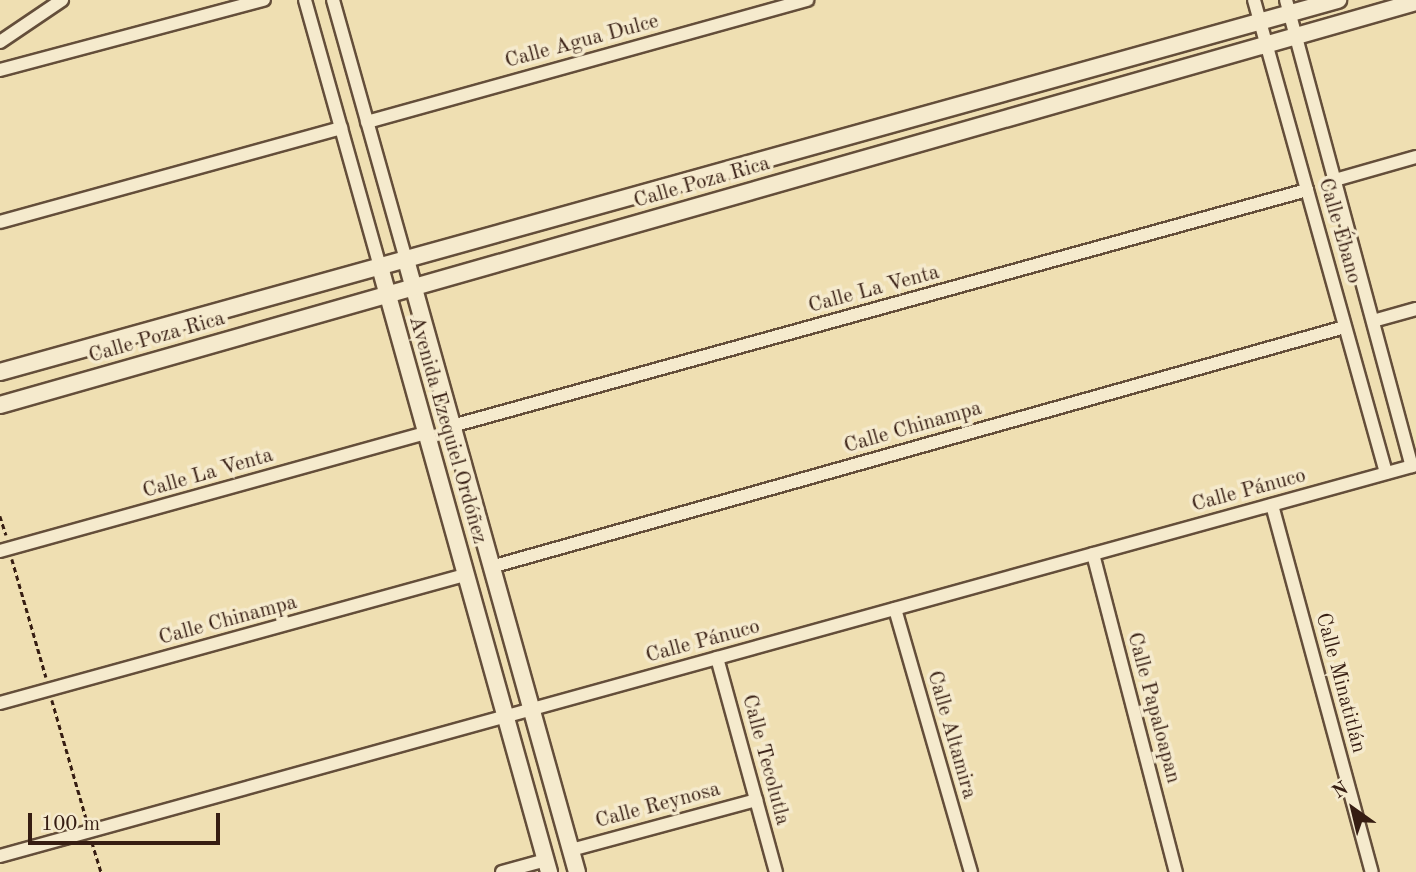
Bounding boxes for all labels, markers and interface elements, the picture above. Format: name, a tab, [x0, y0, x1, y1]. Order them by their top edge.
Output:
street label: Calle Agua Dulce	[502, 9, 662, 75]
street label: Calle Poza Rica	[631, 152, 773, 214]
street label: Calle Ébano	[1312, 175, 1366, 287]
street label: Calle La Venta	[806, 260, 942, 320]
street label: Calle Poza Rica	[86, 307, 228, 369]
street label: Avenida Ezequiel Ordóñez	[402, 313, 492, 547]
street label: Calle Chinampa	[841, 396, 985, 460]
street label: Calle La Venta	[140, 443, 276, 505]
street label: Calle Pánuco	[1189, 464, 1309, 518]
street label: Calle Chinampa	[156, 590, 300, 652]
street label: Calle Minatitlán	[1309, 610, 1371, 756]
street label: Calle Pánuco	[643, 615, 763, 669]
street label: Calle Papaloapan	[1121, 630, 1185, 786]
street label: Calle Altamira	[921, 668, 981, 802]
street label: Calle Tecolutla	[735, 692, 795, 828]
north arrow	[1318, 774, 1388, 844]
street label: Calle Reynosa	[593, 777, 723, 835]
text: N	[1330, 779, 1352, 803]
scale bar	[32, 798, 224, 842]
text: 100 m	[41, 814, 100, 835]

